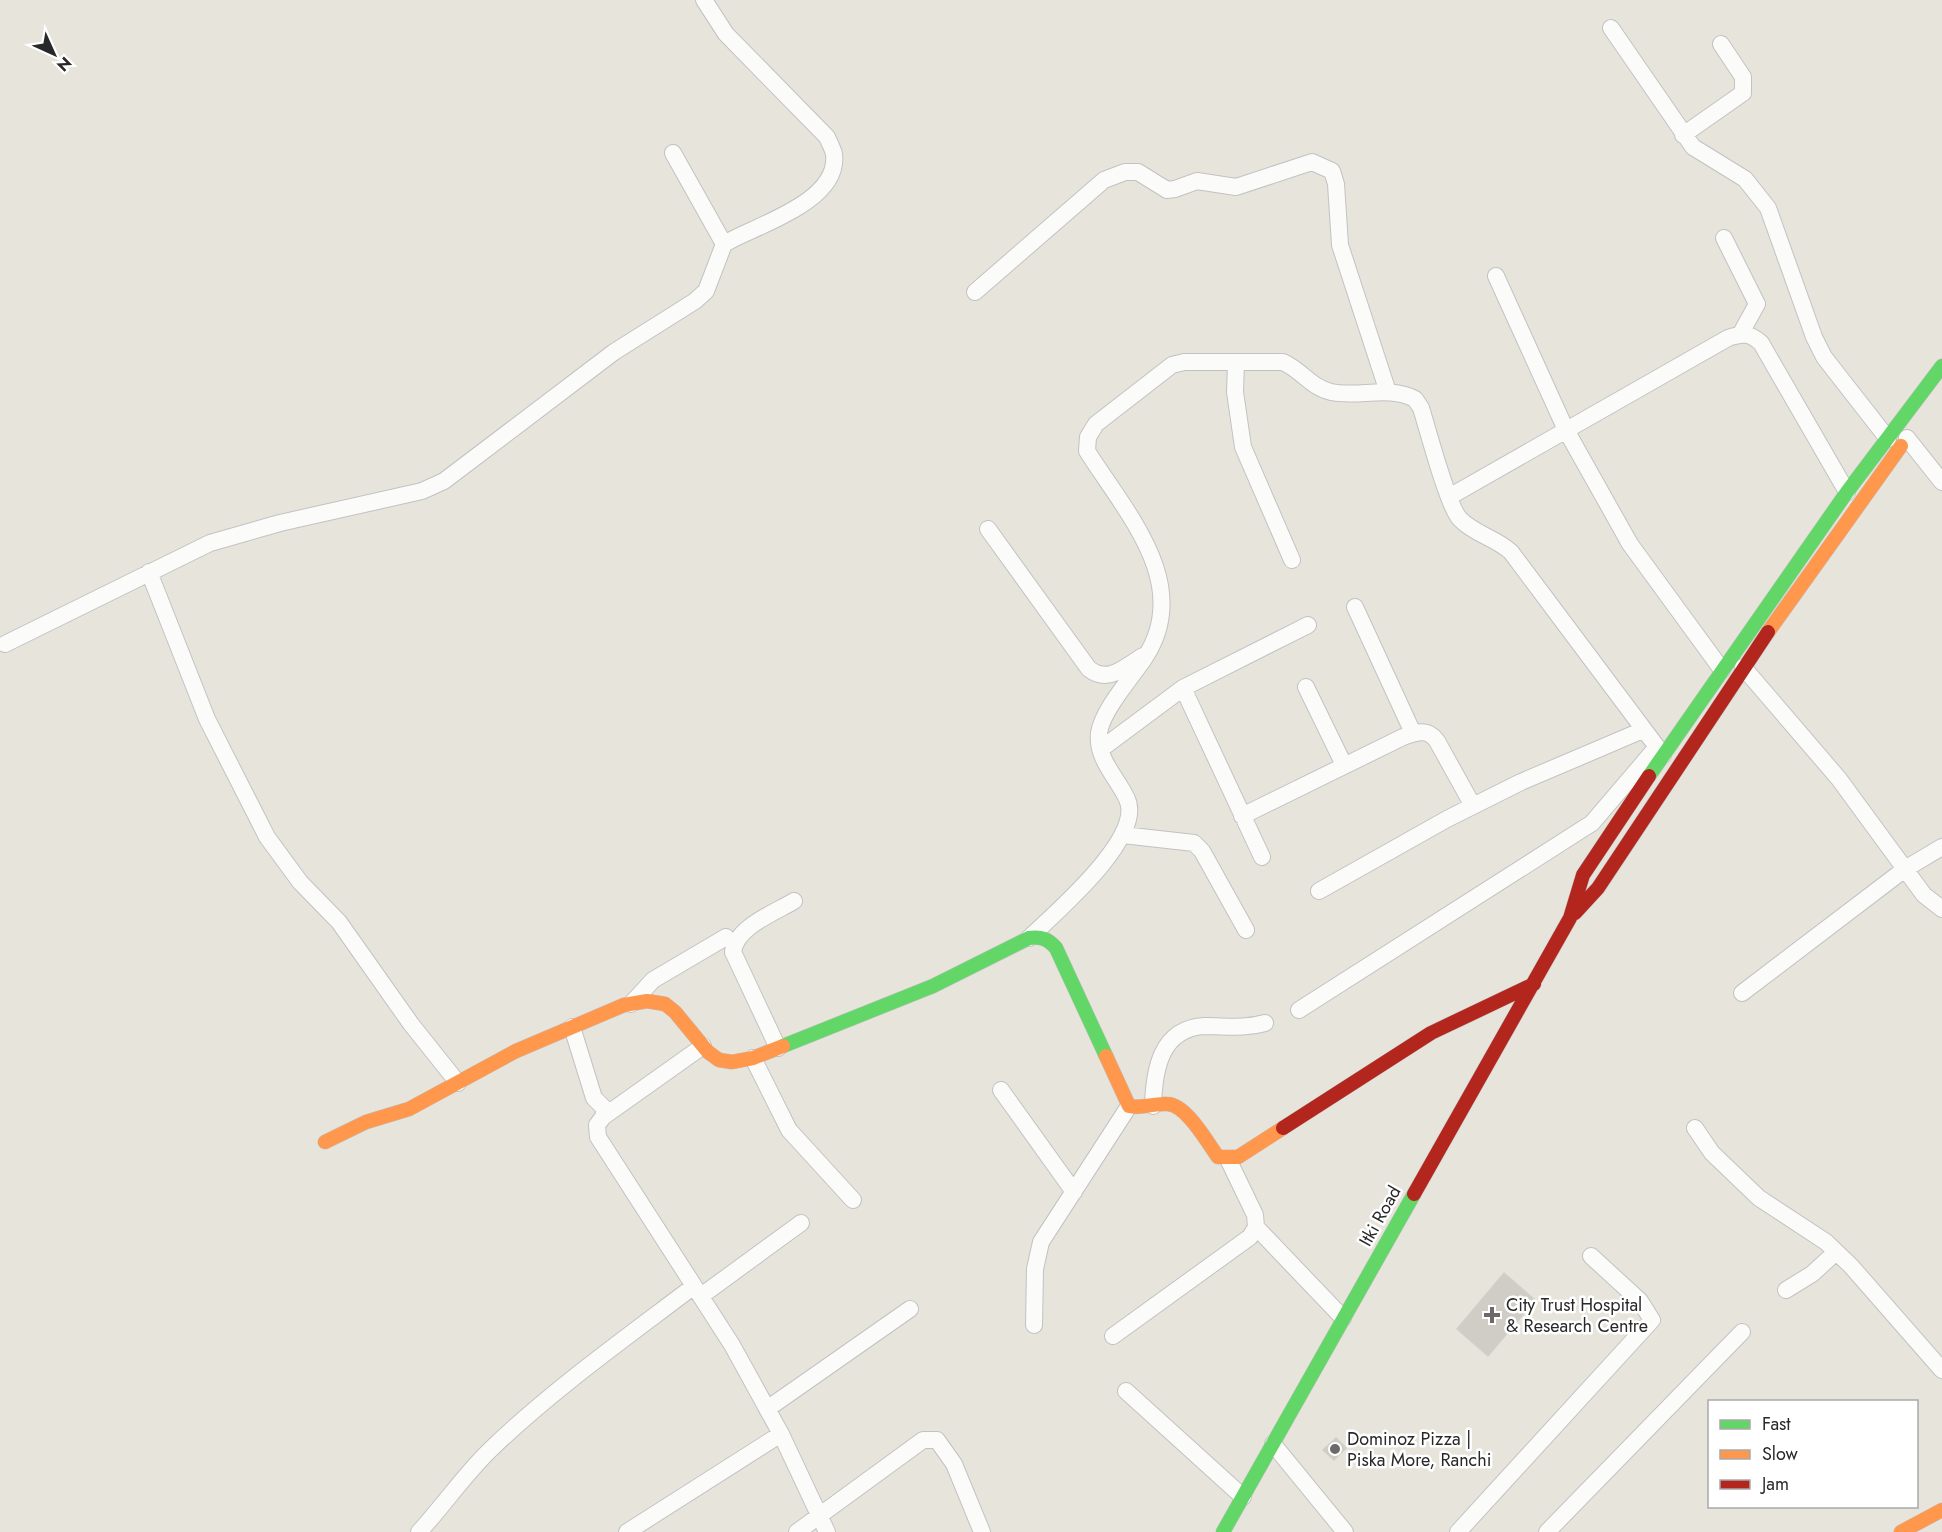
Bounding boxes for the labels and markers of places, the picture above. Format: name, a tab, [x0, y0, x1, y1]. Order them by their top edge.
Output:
place label: City Trust Hospital & Research Centre	[1506, 1292, 1648, 1339]
marker: City Trust Hospital & Research Centre	[1483, 1306, 1501, 1324]
place label: Dominoz Pizza | Piska More, Ranchi	[1347, 1426, 1491, 1473]
marker: Dominoz Pizza | Piska More, Ranchi	[1328, 1442, 1342, 1456]

